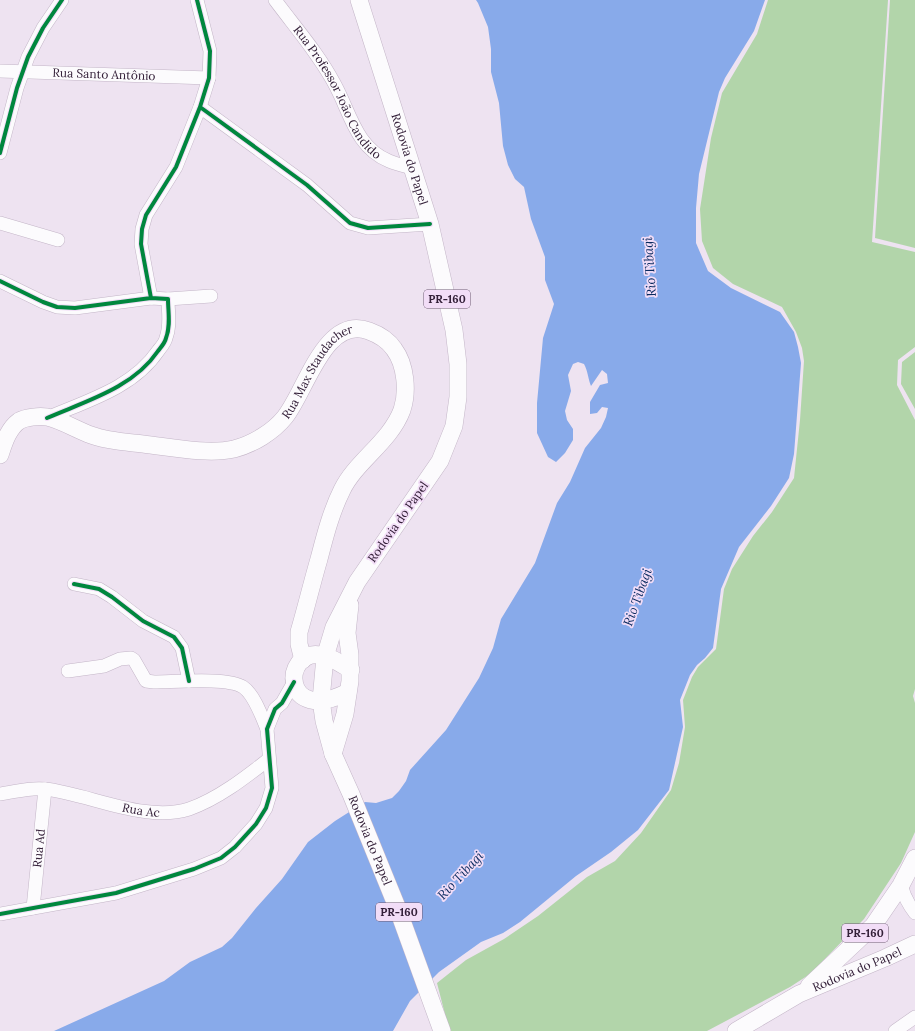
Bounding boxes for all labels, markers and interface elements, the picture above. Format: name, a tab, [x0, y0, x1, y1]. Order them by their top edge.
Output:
street label: Rua Professor João Candido	[290, 22, 384, 162]
street label: Rua Santo Antônio	[52, 65, 156, 83]
street label: Rodovia do Papel	[388, 111, 431, 207]
water label: Rio Tibagi	[639, 236, 660, 298]
road number: PR-160	[424, 290, 470, 308]
street label: Rua Max Staudacher	[278, 321, 355, 422]
street label: Rodovia do Papel	[364, 478, 431, 565]
water label: Rio Tibagi	[619, 565, 656, 628]
street label: Rodovia do Papel	[345, 793, 395, 887]
street label: Rua Ac	[121, 800, 160, 820]
street label: Rua Ad	[29, 828, 48, 868]
water label: Rio Tibagi	[434, 847, 488, 903]
road number: PR-160	[376, 903, 422, 921]
road number: PR-160	[842, 924, 888, 942]
street label: Rodovia do Papel	[810, 943, 904, 995]

